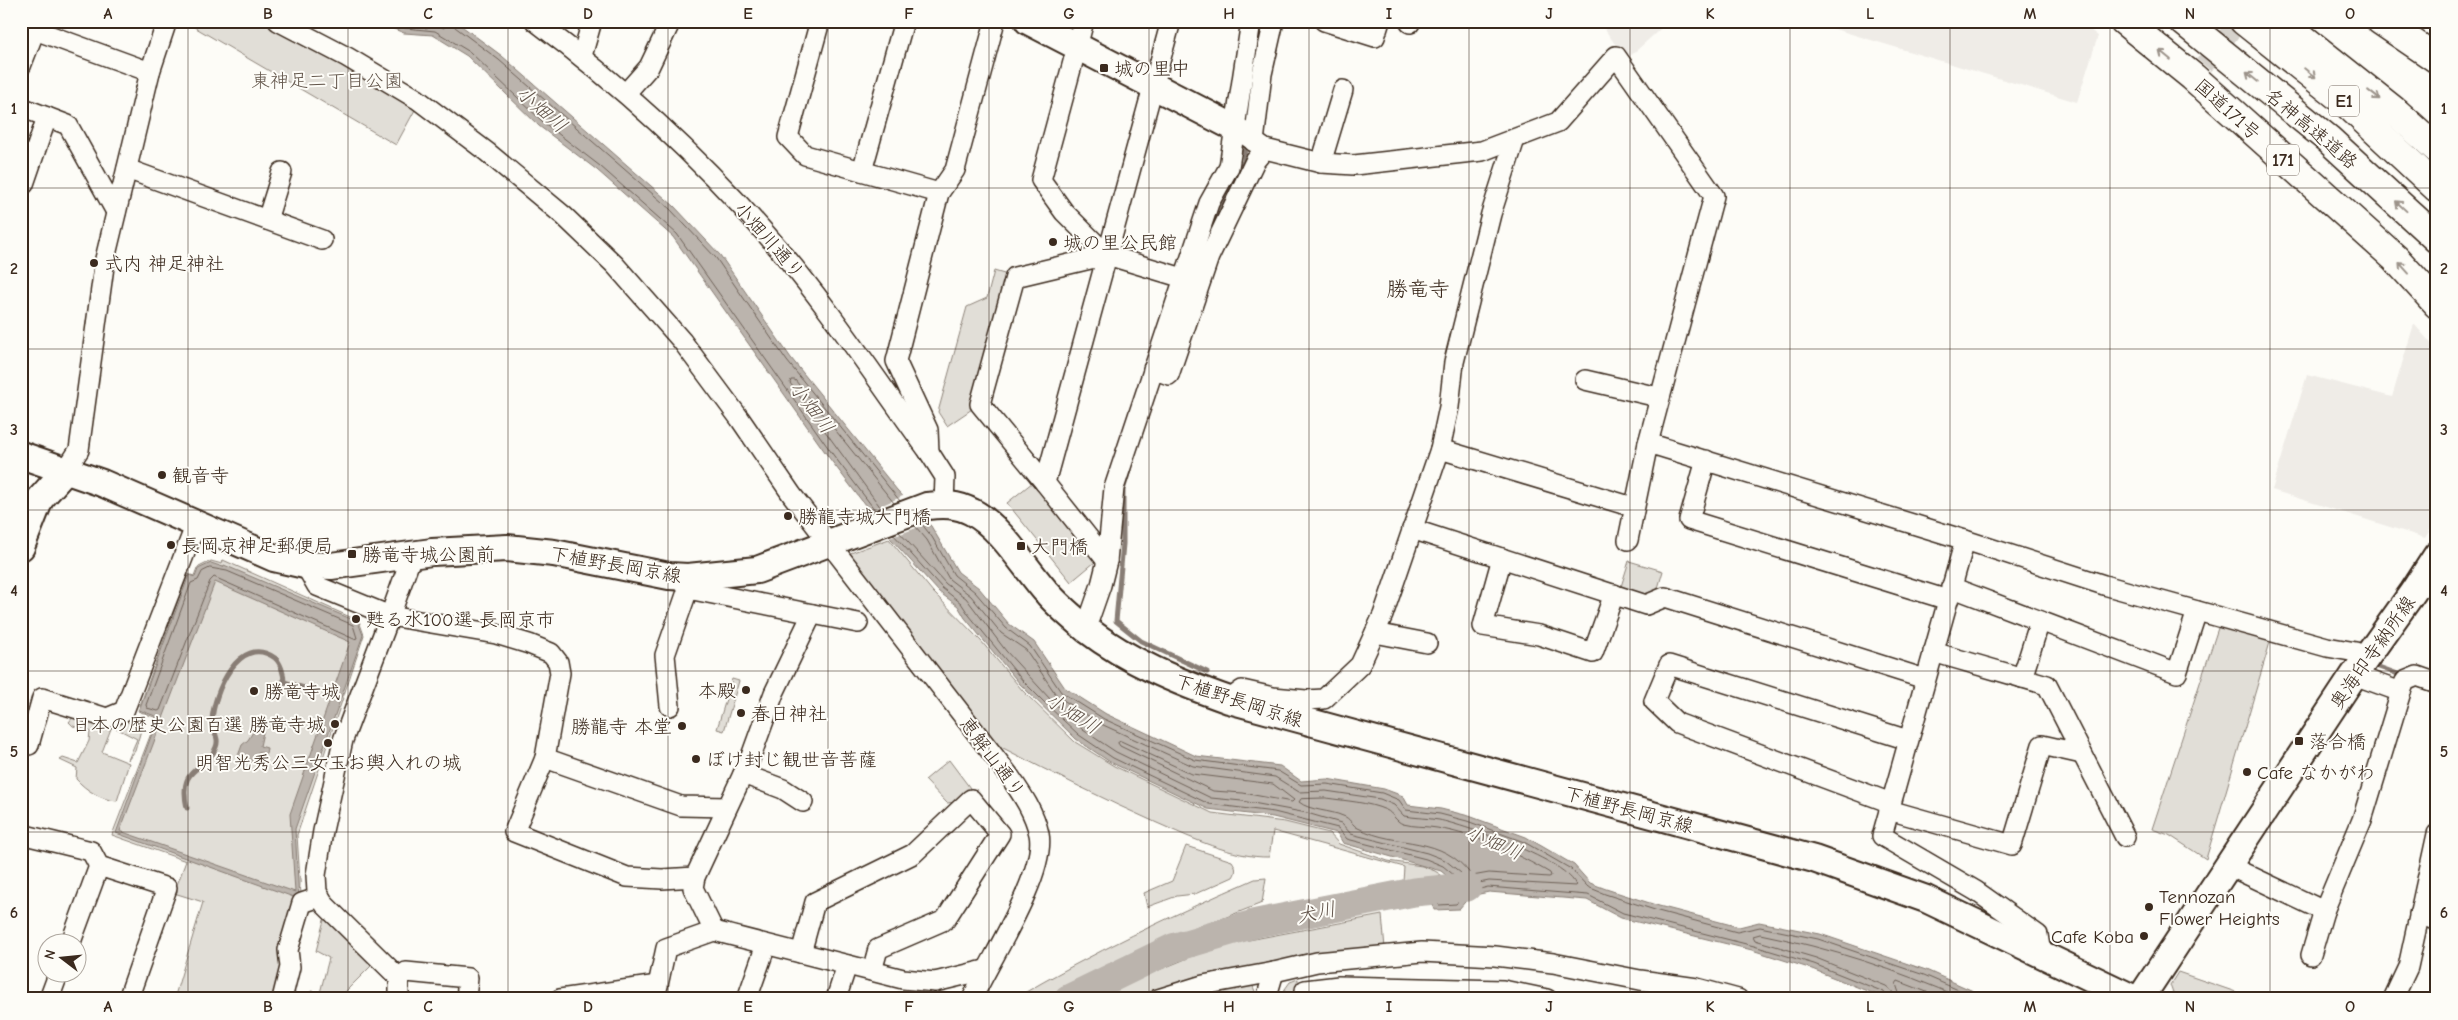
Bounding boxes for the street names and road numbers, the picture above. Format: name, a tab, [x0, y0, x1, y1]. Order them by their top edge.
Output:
street label: 国道171号	[2190, 74, 2265, 145]
street label: 名神高速道路	[2261, 84, 2362, 174]
road number: E1	[2329, 85, 2359, 116]
road number: 171	[2267, 144, 2299, 176]
street label: 小畑川通り	[730, 198, 809, 284]
street label: 下植野長岡京線	[548, 543, 683, 587]
street label: 奥海印寺納所線	[2326, 592, 2420, 713]
street label: 下植野長岡京線	[1172, 670, 1305, 732]
street label: 恵解山通り	[955, 713, 1030, 802]
street label: 下植野長岡京線	[1562, 782, 1696, 838]

